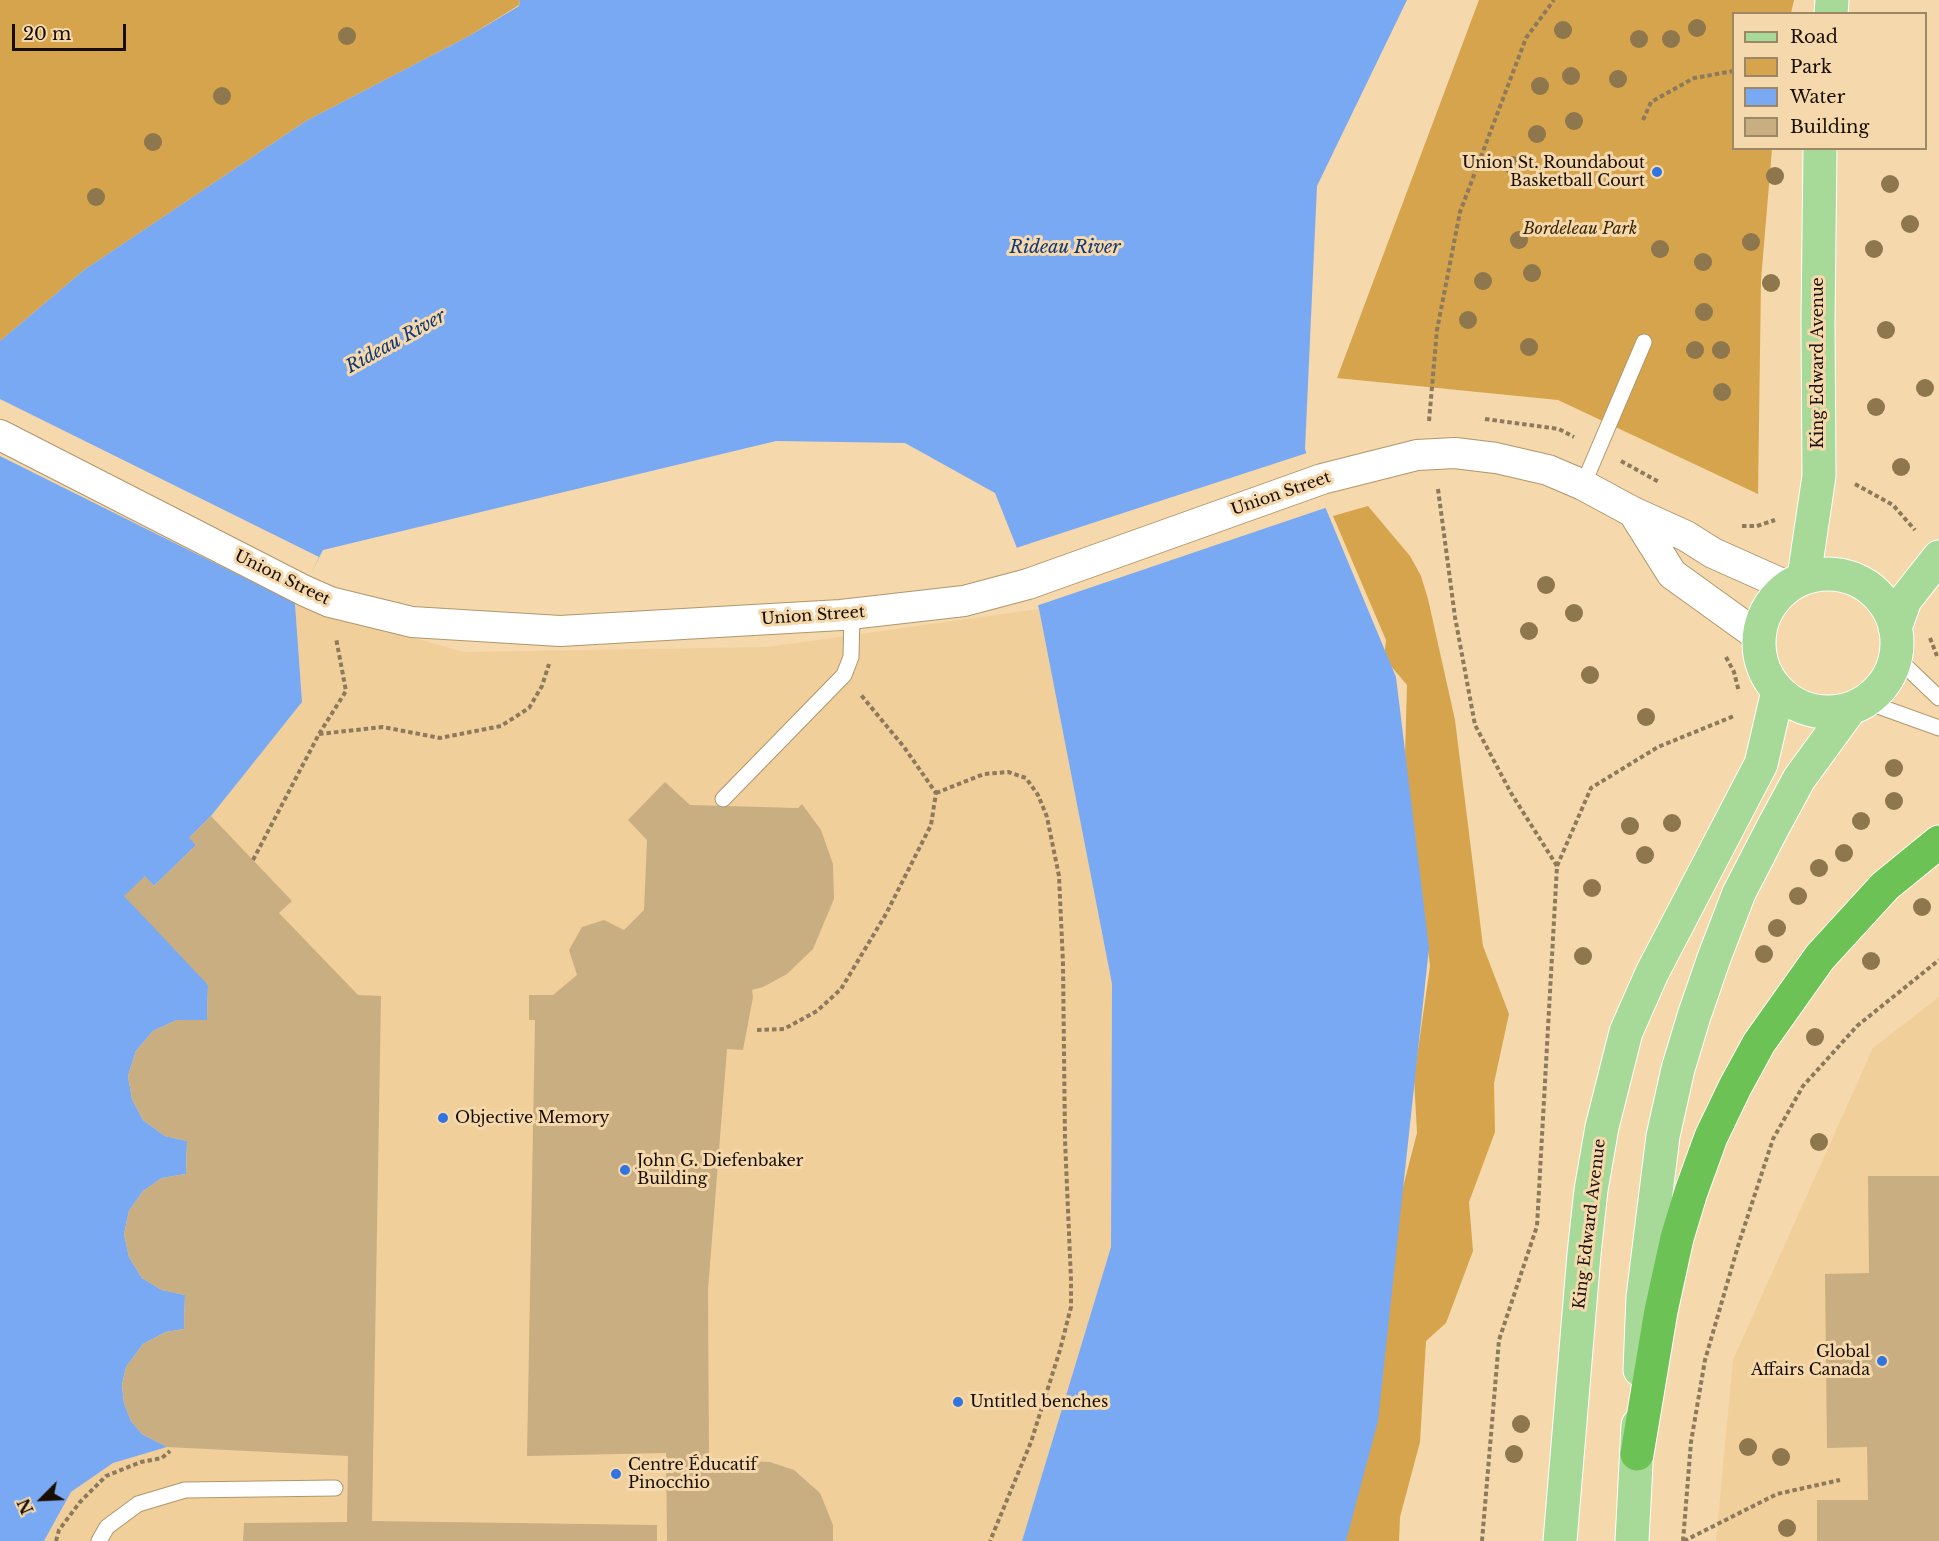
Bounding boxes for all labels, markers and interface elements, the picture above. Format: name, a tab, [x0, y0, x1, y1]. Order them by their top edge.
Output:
scale bar	[15, 12, 129, 50]
legend	[1732, 12, 1927, 150]
text: 20 m	[23, 23, 71, 45]
text: Road	[1790, 26, 1838, 48]
text: Park	[1790, 56, 1832, 78]
text: Water	[1790, 86, 1845, 108]
text: Building	[1790, 116, 1869, 138]
place label: Union St. Roundabout Basketball Court	[1462, 153, 1645, 191]
marker: Union St. Roundabout Basketball Court	[1650, 165, 1664, 179]
park label: Bordeleau Park	[1523, 219, 1637, 239]
water label: Rideau River	[1009, 237, 1121, 259]
street label: King Edward Avenue	[1808, 277, 1828, 449]
water label: Rideau River	[342, 306, 450, 378]
street label: Union Street	[1229, 468, 1333, 520]
street label: Union Street	[231, 547, 333, 609]
street label: Union Street	[760, 603, 866, 629]
place label: Objective Memory	[455, 1108, 609, 1128]
marker: Objective Memory	[436, 1111, 450, 1125]
street label: King Edward Avenue	[1570, 1138, 1610, 1310]
place label: John G. Diefenbaker Building	[637, 1151, 803, 1189]
marker: John G. Diefenbaker Building	[618, 1163, 632, 1177]
place label: Global Affairs Canada	[1751, 1342, 1870, 1380]
marker: Global Affairs Canada	[1875, 1354, 1889, 1368]
place label: Untitled benches	[970, 1392, 1108, 1412]
marker: Untitled benches	[951, 1395, 965, 1409]
place label: Centre Éducatif Pinocchio	[628, 1455, 757, 1493]
marker: Centre Éducatif Pinocchio	[609, 1467, 623, 1481]
north arrow	[12, 1469, 72, 1529]
text: N	[13, 1495, 38, 1517]

